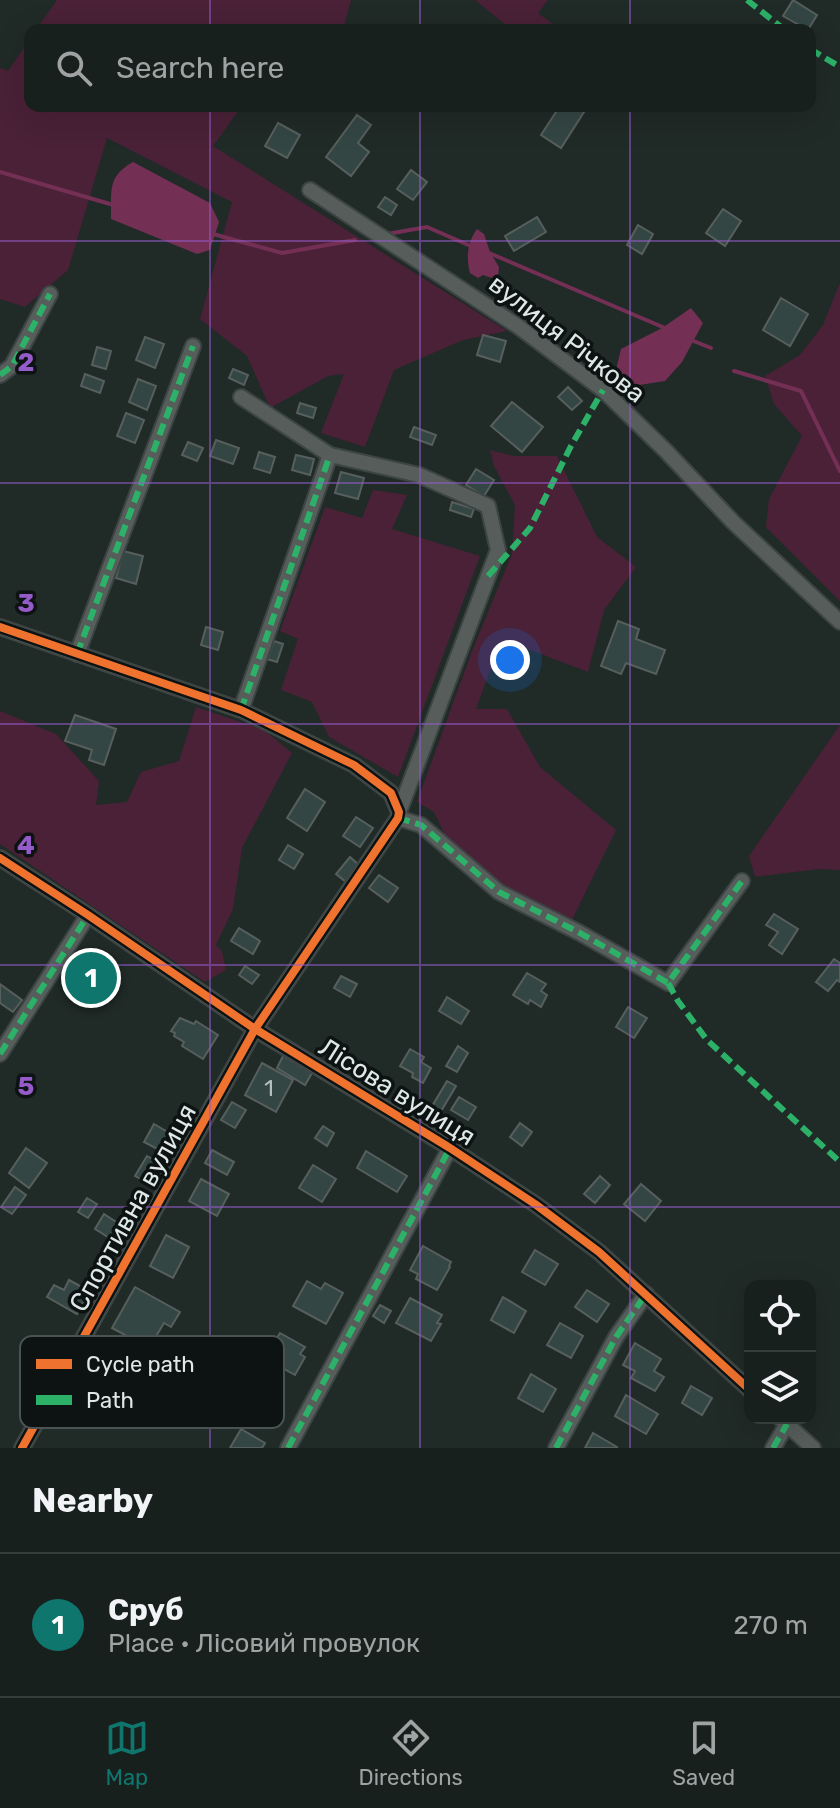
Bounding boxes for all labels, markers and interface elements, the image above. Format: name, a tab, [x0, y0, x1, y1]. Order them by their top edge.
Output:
search box	[24, 24, 816, 112]
icon: search	[52, 46, 96, 90]
text: Search here	[116, 50, 284, 86]
street label: вулиця Річкова	[483, 268, 651, 410]
text: 2	[18, 347, 34, 378]
text: 3	[17, 588, 35, 619]
your location	[490, 640, 530, 680]
text: 4	[17, 830, 35, 861]
pin: 1	[65, 948, 117, 1008]
street label: Лісова вулиця	[313, 1032, 481, 1152]
text: 5	[18, 1071, 34, 1102]
house number: 1	[264, 1075, 274, 1102]
street label: Спортивна вулиця	[63, 1099, 203, 1317]
map controls	[744, 1280, 816, 1424]
button: locate	[744, 1280, 816, 1352]
legend	[20, 1336, 284, 1428]
text: Cycle path	[86, 1351, 195, 1378]
button: layers	[744, 1352, 816, 1424]
text: Path	[86, 1387, 134, 1414]
text: Nearby	[32, 1480, 153, 1521]
text: Сруб	[108, 1592, 184, 1628]
text: 1	[52, 1610, 64, 1641]
text: 270 m	[733, 1610, 808, 1641]
text: Place · Лісовий провулок	[108, 1628, 420, 1659]
tab: Map	[105, 1716, 149, 1791]
tab: Directions	[358, 1716, 463, 1791]
tab: Saved	[672, 1716, 735, 1791]

